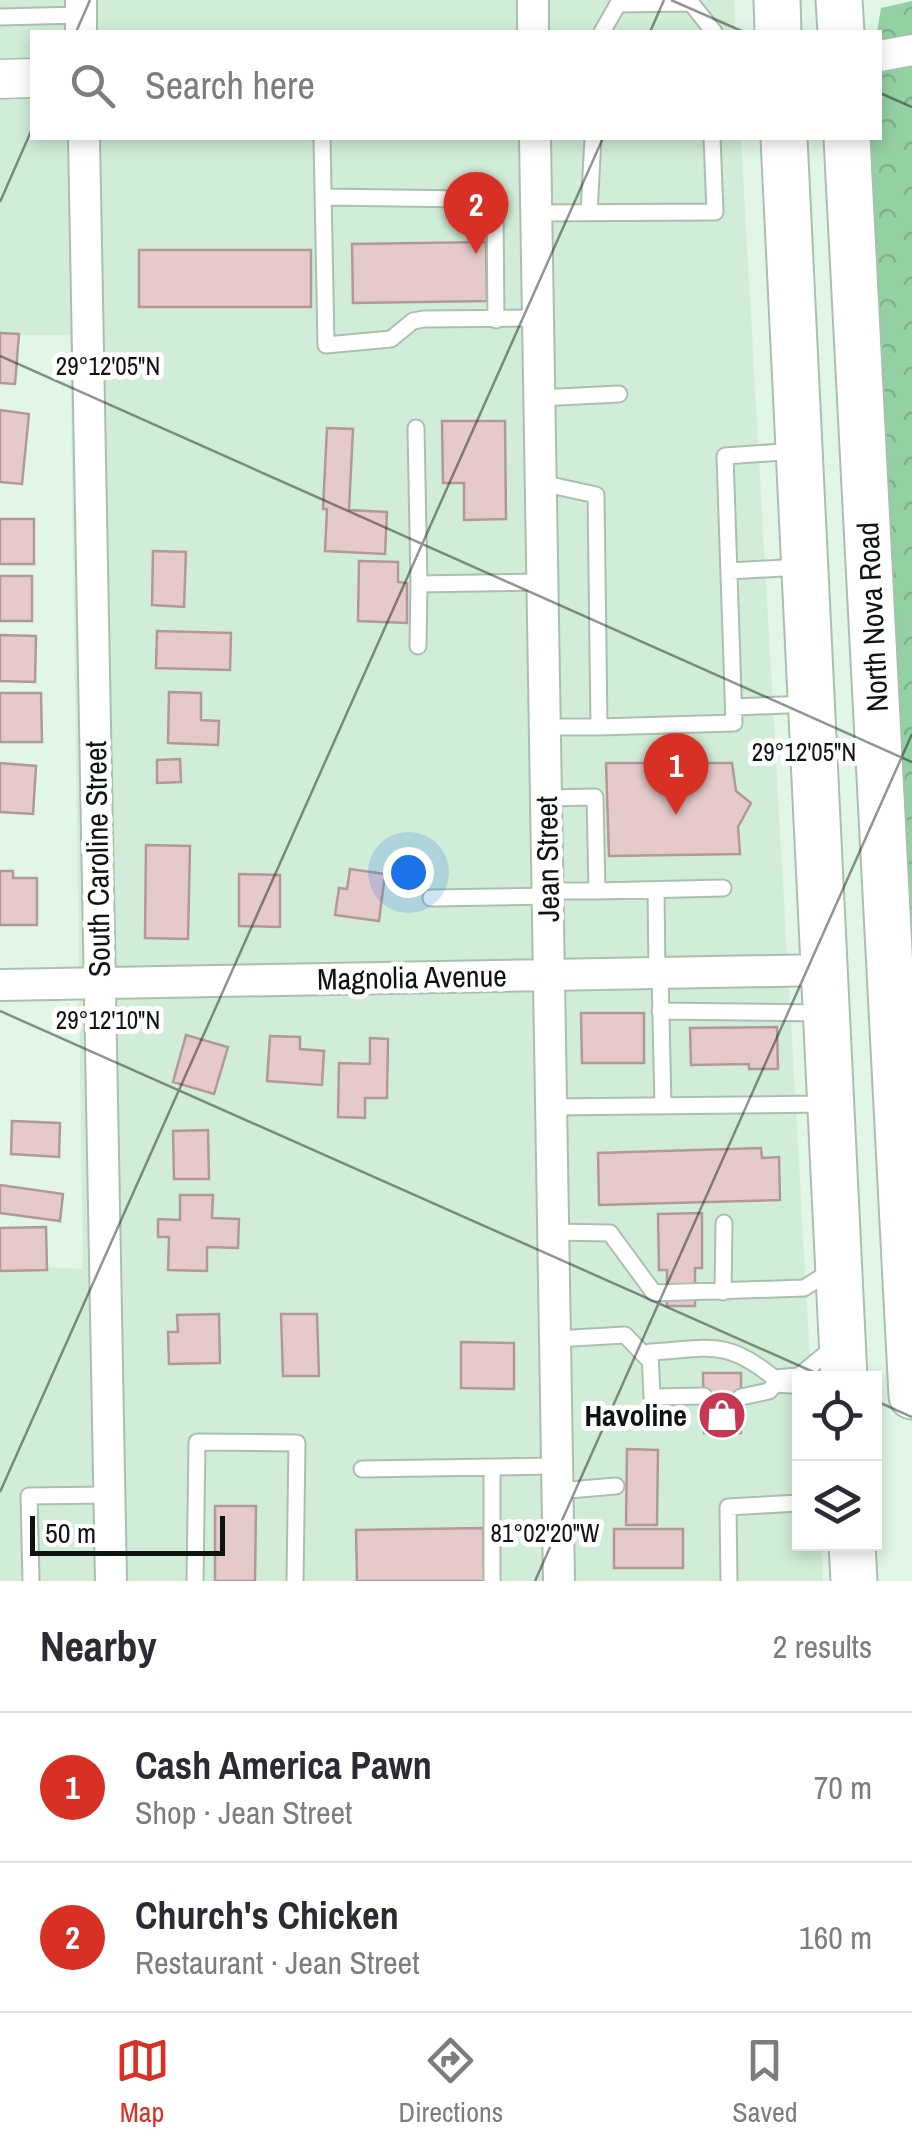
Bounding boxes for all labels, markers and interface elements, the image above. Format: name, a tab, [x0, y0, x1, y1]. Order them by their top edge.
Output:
search box	[30, 30, 882, 140]
icon: search	[65, 58, 120, 113]
text: Search here	[145, 60, 315, 111]
pin: 2	[444, 172, 508, 254]
text: 29°12'05"N	[56, 349, 160, 383]
street label: North Nova Road	[847, 521, 897, 713]
pin: 1	[644, 732, 708, 815]
text: 29°12'05"N	[752, 735, 856, 769]
street label: South Caroline Street	[75, 740, 119, 978]
street label: Jean Street	[526, 796, 568, 922]
your location	[383, 847, 434, 898]
street label: Magnolia Avenue	[317, 955, 507, 999]
text: 29°12'10"N	[56, 1003, 160, 1037]
map controls	[792, 1371, 882, 1551]
button: locate	[792, 1371, 882, 1461]
shop icon: Havoline	[696, 1389, 748, 1441]
place label: Havoline	[584, 1395, 687, 1435]
button: layers	[792, 1461, 882, 1551]
scale bar	[30, 1511, 225, 1556]
text: 50 m	[45, 1514, 96, 1552]
text: 81°02'20"W	[491, 1516, 600, 1550]
text: Nearby	[40, 1618, 157, 1674]
text: 2 results	[773, 1625, 872, 1668]
text: Cash America Pawn	[135, 1740, 432, 1791]
text: 1	[65, 1766, 80, 1809]
text: 70 m	[814, 1766, 872, 1809]
text: Shop · Jean Street	[135, 1791, 352, 1834]
text: Church's Chicken	[135, 1890, 399, 1941]
text: 2	[65, 1916, 80, 1959]
text: 160 m	[799, 1916, 872, 1959]
text: Restaurant · Jean Street	[135, 1941, 419, 1984]
tab: Map	[115, 2033, 170, 2131]
tab: Directions	[399, 2033, 503, 2131]
tab: Saved	[732, 2033, 797, 2131]

